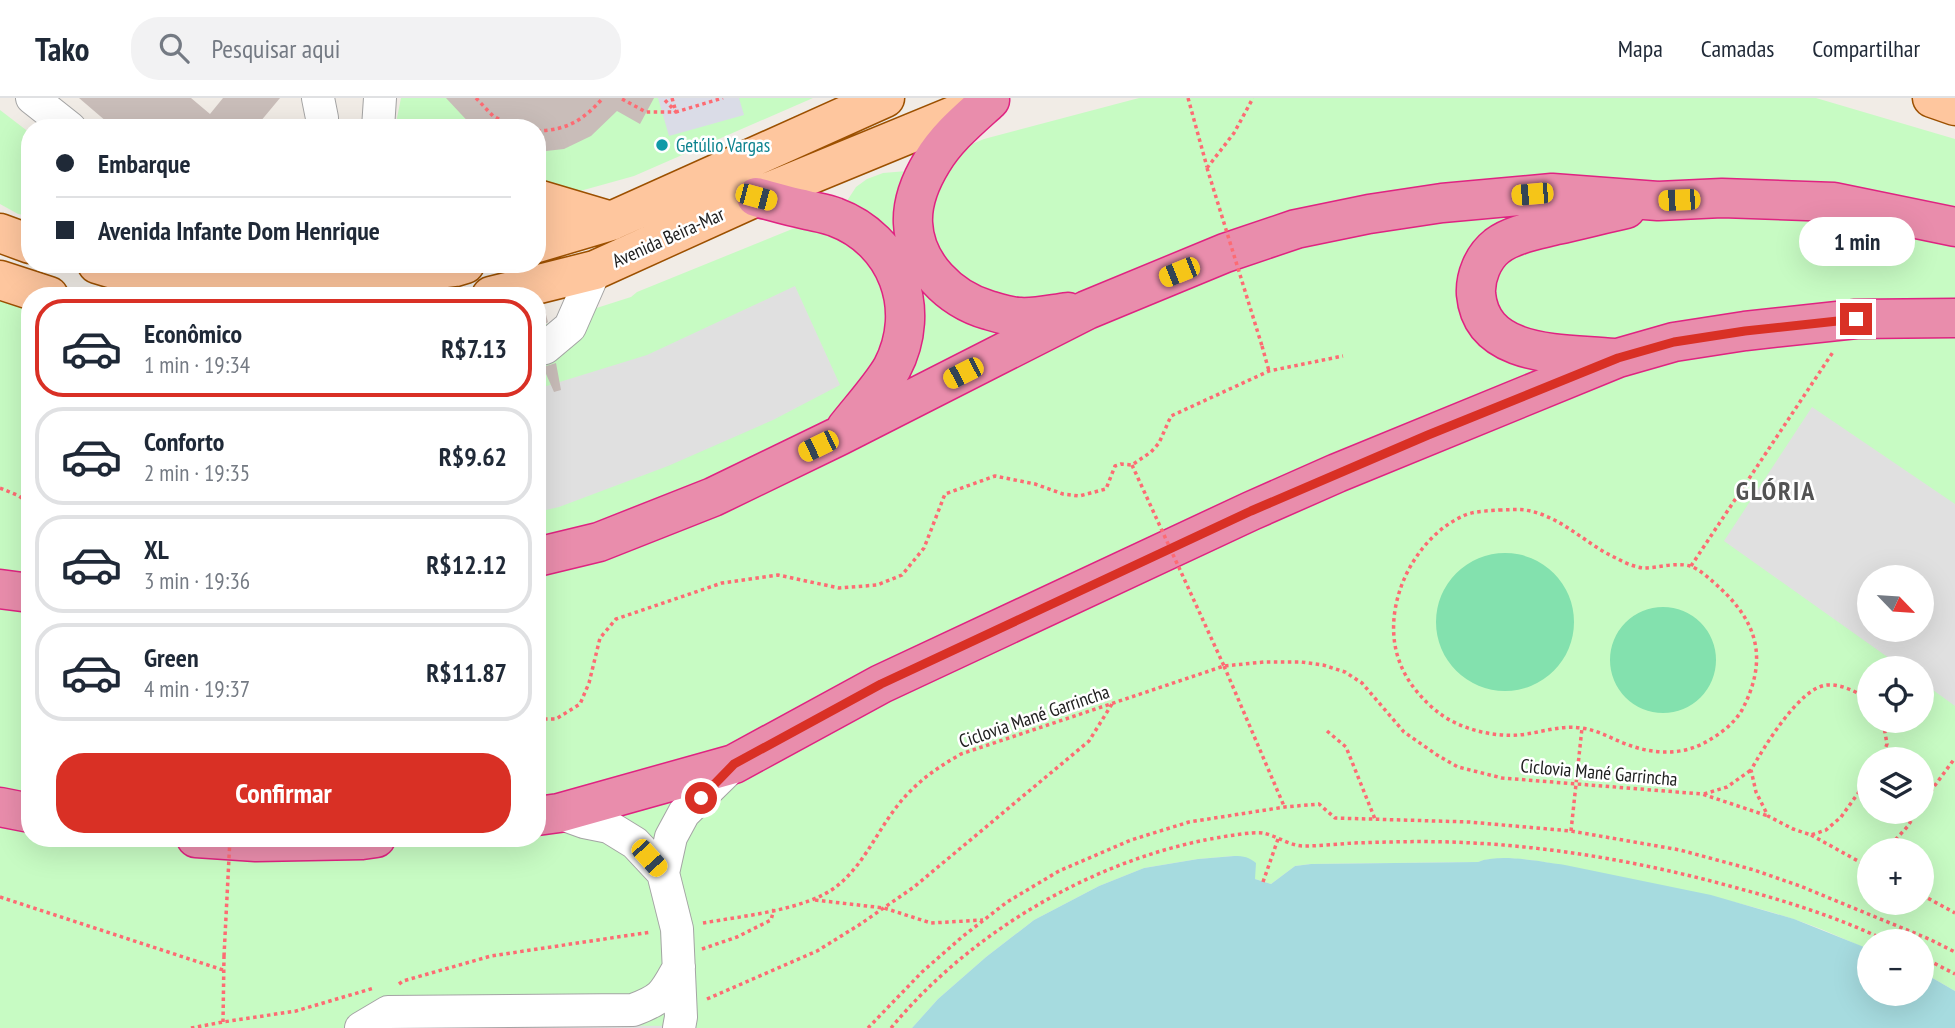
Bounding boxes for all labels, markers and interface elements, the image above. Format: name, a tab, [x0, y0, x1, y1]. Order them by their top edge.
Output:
search box	[131, 17, 621, 80]
text: Tako	[35, 27, 89, 70]
icon: search	[155, 29, 193, 67]
text: Pesquisar aqui	[211, 32, 340, 65]
text: Mapa	[1618, 33, 1663, 64]
text: Camadas	[1701, 33, 1774, 64]
text: Compartilhar	[1812, 33, 1920, 64]
place label: Getúlio Vargas	[676, 133, 770, 157]
marker: Getúlio Vargas	[654, 137, 670, 153]
text: Embarque	[98, 147, 191, 180]
car	[733, 181, 780, 213]
car	[1511, 182, 1554, 206]
car	[1658, 189, 1701, 211]
street label: Avenida Beira-Mar	[608, 201, 728, 272]
text: Avenida Infante Dom Henrique	[98, 214, 380, 247]
callout: 1 min	[1798, 218, 1914, 266]
text: 1 min	[1834, 227, 1880, 256]
car	[1156, 254, 1203, 290]
route end	[1840, 303, 1872, 335]
icon: car	[60, 317, 123, 380]
text: Econômico	[144, 317, 242, 350]
text: R$7.13	[441, 332, 507, 365]
text: 1 min · 19:34	[144, 350, 250, 379]
car	[940, 354, 987, 392]
icon: car	[60, 425, 123, 488]
text: Conforto	[144, 425, 224, 458]
car	[795, 427, 842, 465]
text: R$9.62	[439, 440, 507, 473]
text: 2 min · 19:35	[144, 458, 250, 487]
district label: GLÓRIA	[1736, 474, 1816, 507]
icon: car	[60, 533, 123, 596]
text: XL	[144, 533, 169, 566]
text: R$12.12	[426, 548, 507, 581]
north arrow	[1857, 565, 1934, 642]
map controls	[1857, 565, 1934, 1006]
text: 3 min · 19:36	[144, 566, 250, 595]
icon: car	[60, 641, 123, 704]
text: Green	[144, 641, 199, 674]
text: R$11.87	[426, 656, 507, 689]
button: locate	[1857, 656, 1934, 733]
text: 4 min · 19:37	[144, 674, 250, 703]
street label: Ciclovia Mané Garrincha	[956, 679, 1112, 753]
button: layers	[1857, 747, 1934, 824]
button: Confirmar	[56, 753, 511, 833]
street label: Ciclovia Mané Garrincha	[1519, 753, 1679, 791]
route start	[685, 782, 717, 814]
car	[628, 835, 671, 881]
button: +	[1857, 838, 1934, 915]
button: −	[1857, 929, 1934, 1006]

